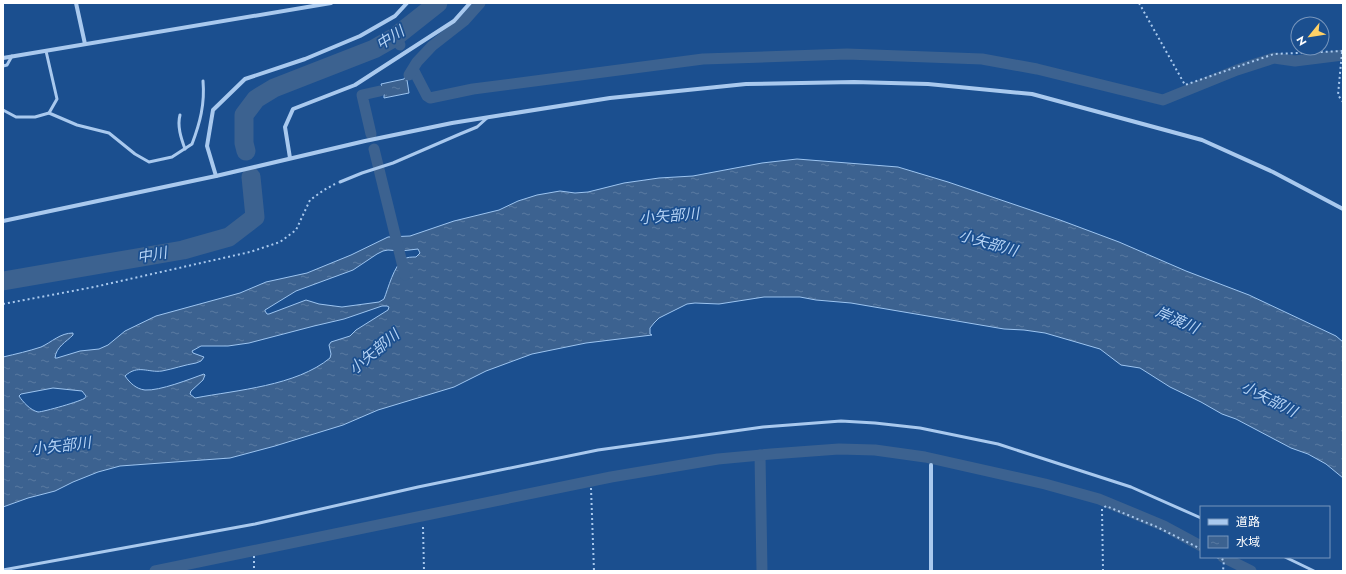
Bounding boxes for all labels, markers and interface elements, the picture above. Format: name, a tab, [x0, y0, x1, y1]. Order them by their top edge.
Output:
north arrow	[1290, 16, 1330, 56]
water label: 中川	[371, 20, 410, 55]
text: N	[1292, 33, 1310, 49]
water label: 小矢部川	[638, 202, 702, 230]
water label: 小矢部川	[956, 224, 1022, 262]
water label: 中川	[135, 241, 171, 268]
water label: 岸渡川	[1152, 301, 1204, 340]
water label: 小矢部川	[344, 323, 406, 380]
water label: 小矢部川	[1237, 376, 1302, 423]
water label: 小矢部川	[30, 431, 94, 461]
legend	[1200, 506, 1330, 558]
text: 道路	[1236, 513, 1260, 531]
text: 水域	[1236, 533, 1260, 551]

